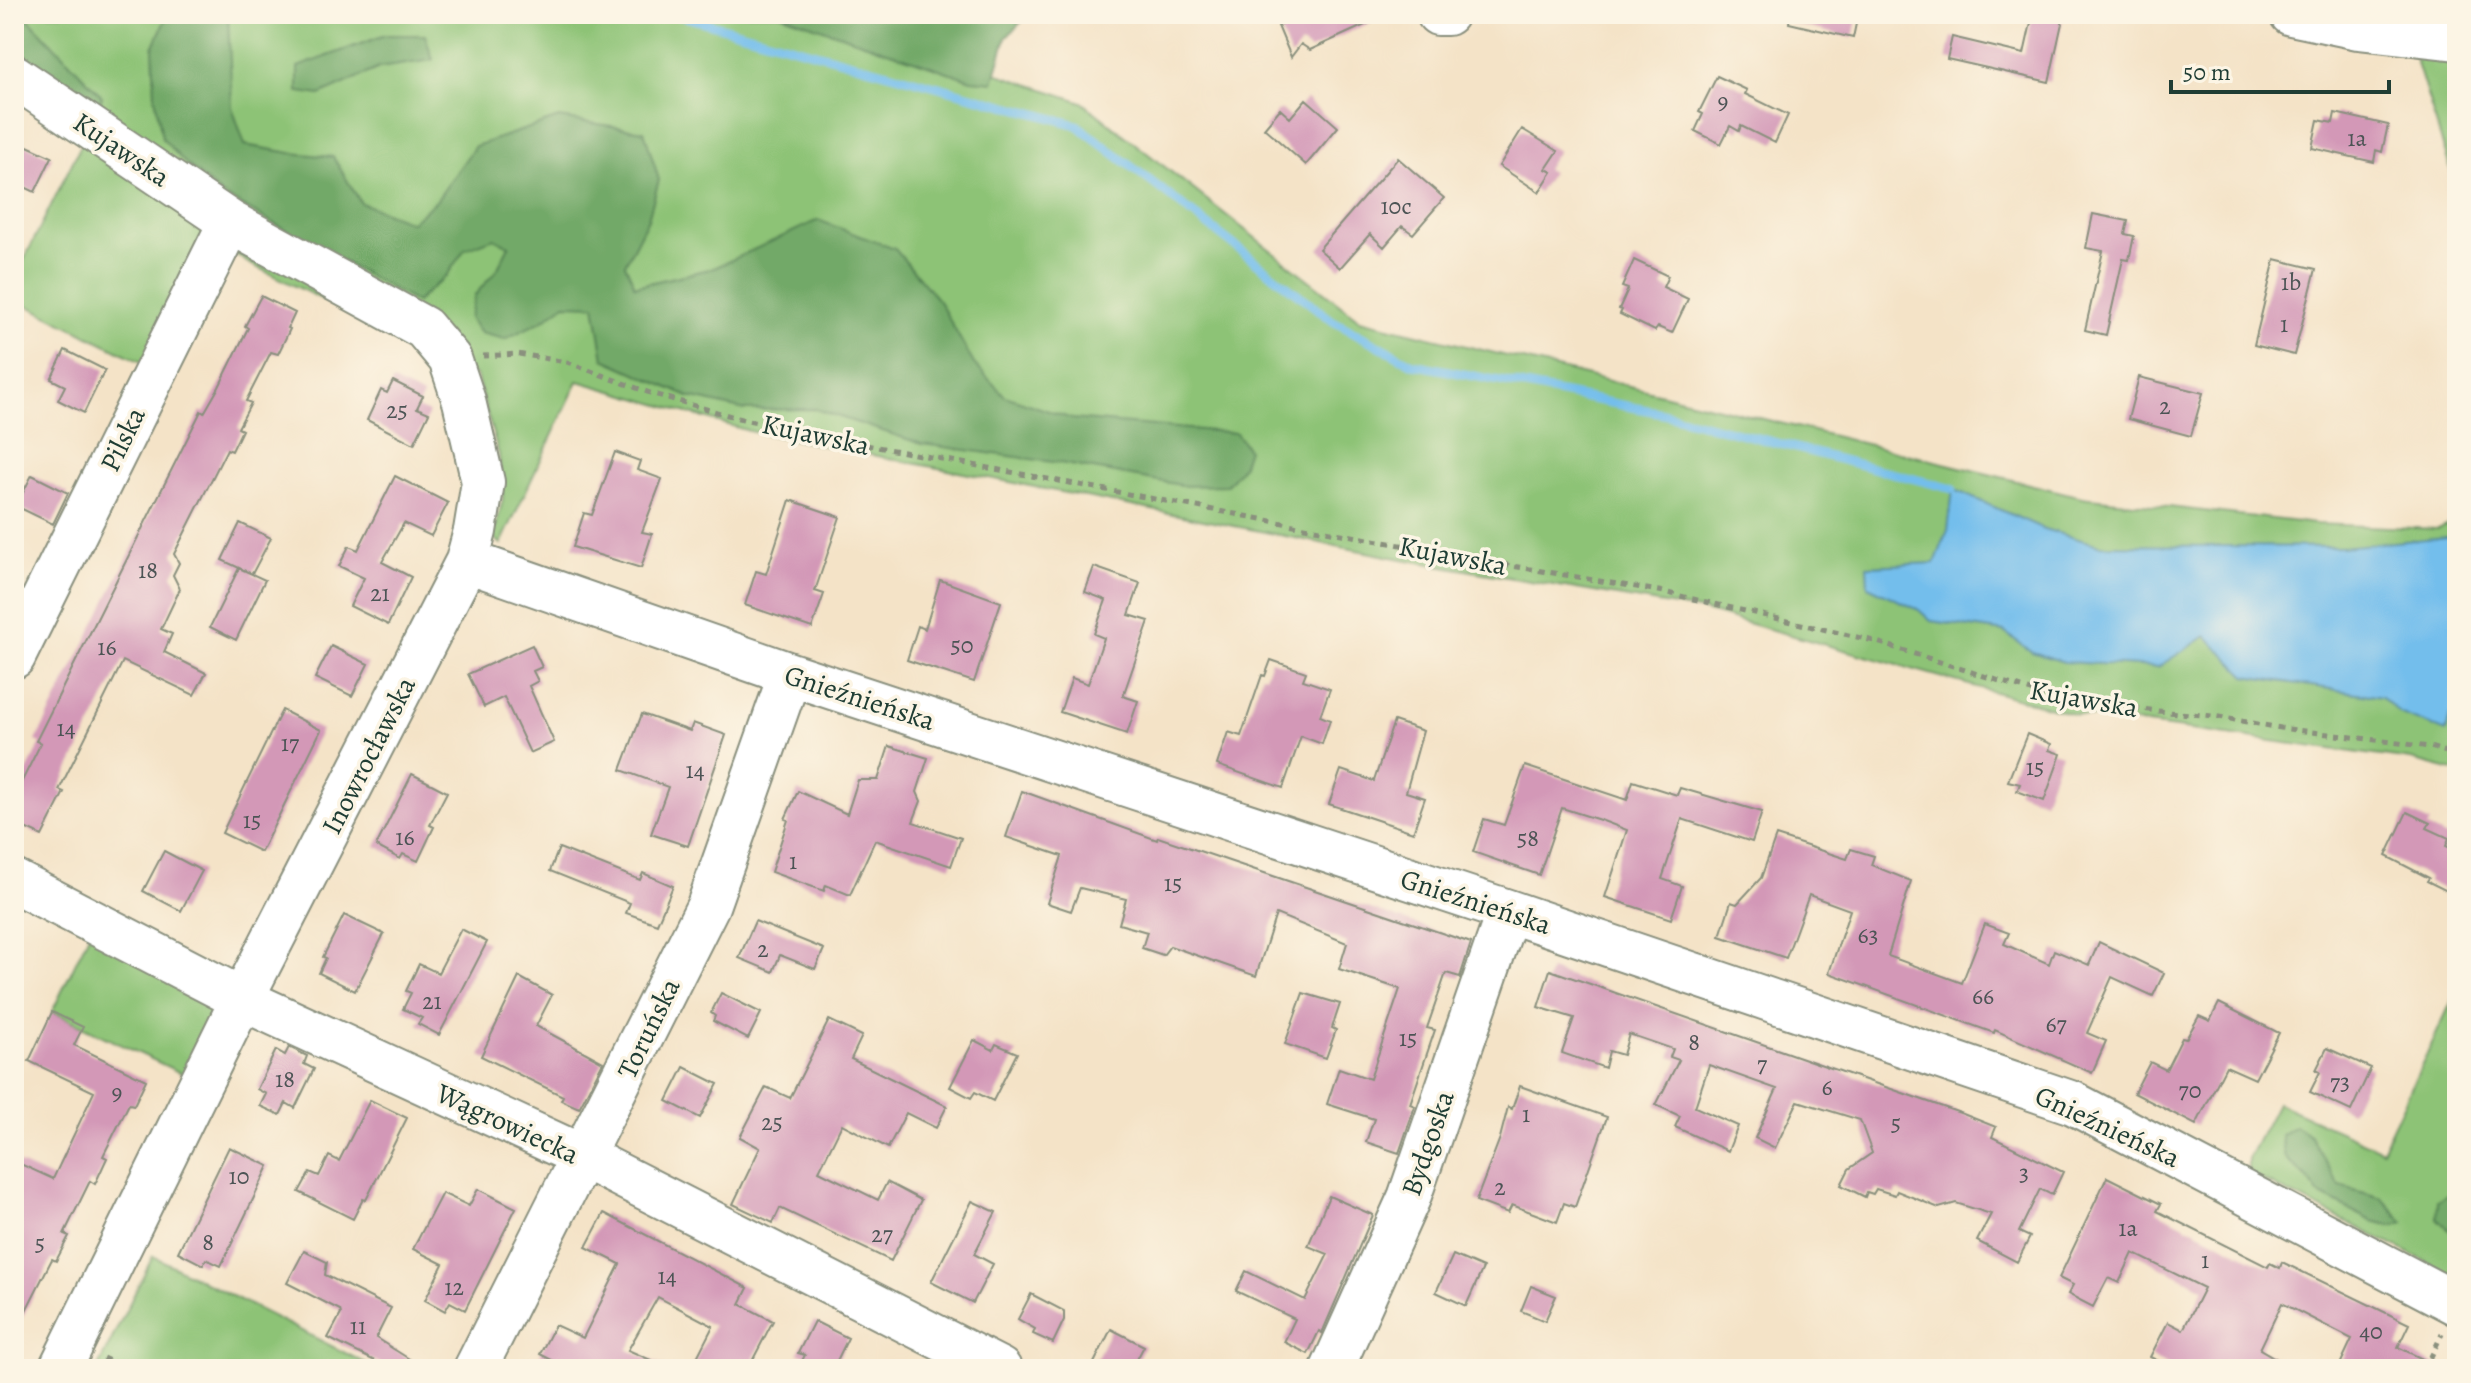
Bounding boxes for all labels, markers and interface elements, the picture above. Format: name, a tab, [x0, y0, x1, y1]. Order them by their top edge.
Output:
scale bar	[2171, 44, 2389, 94]
text: 50 m	[2183, 56, 2231, 88]
house number: 9	[1718, 85, 1728, 117]
street label: Kujawska	[66, 104, 177, 196]
house number: 1a	[2347, 122, 2368, 154]
house number: 10c	[1380, 190, 1412, 222]
house number: 1b	[2281, 266, 2301, 298]
house number: 1	[2280, 308, 2288, 340]
house number: 2	[2159, 390, 2171, 422]
house number: 25	[386, 394, 408, 426]
street label: Pilska	[91, 401, 155, 478]
street label: Kujawska	[758, 405, 873, 465]
street label: Kujawska	[1396, 527, 1510, 585]
house number: 18	[138, 554, 158, 586]
house number: 21	[370, 577, 390, 609]
house number: 50	[950, 629, 974, 661]
house number: 16	[97, 631, 117, 663]
street label: Gnieźnieńska	[780, 656, 940, 740]
street label: Inowrocławska	[313, 670, 425, 841]
street label: Kujawska	[2027, 671, 2141, 727]
house number: 14	[56, 712, 76, 744]
house number: 17	[281, 727, 300, 759]
house number: 15	[2026, 751, 2044, 783]
house number: 14	[685, 754, 705, 786]
house number: 15	[243, 804, 261, 836]
house number: 16	[395, 821, 415, 853]
house number: 58	[1517, 822, 1539, 854]
house number: 1	[789, 845, 797, 877]
street label: Gnieźnieńska	[1396, 860, 1556, 944]
house number: 15	[1164, 867, 1182, 899]
house number: 63	[1857, 919, 1879, 951]
house number: 2	[757, 933, 769, 965]
street label: Toruńska	[608, 972, 689, 1085]
house number: 66	[1972, 980, 1994, 1012]
house number: 21	[422, 985, 442, 1017]
house number: 67	[2045, 1008, 2068, 1040]
house number: 15	[1399, 1022, 1417, 1054]
house number: 8	[1688, 1026, 1700, 1058]
house number: 7	[1757, 1048, 1768, 1080]
house number: 18	[275, 1063, 295, 1095]
house number: 73	[2330, 1066, 2350, 1098]
house number: 6	[1821, 1071, 1833, 1103]
street label: Wągrowiecka	[429, 1074, 585, 1174]
house number: 70	[2179, 1074, 2201, 1106]
house number: 9	[112, 1076, 122, 1108]
street label: Gnieźnieńska	[2029, 1077, 2186, 1177]
street label: Bydgoska	[1392, 1086, 1464, 1201]
house number: 1	[1522, 1098, 1530, 1130]
house number: 25	[761, 1106, 783, 1138]
house number: 5	[1891, 1107, 1901, 1139]
house number: 3	[2019, 1157, 2029, 1189]
house number: 10	[229, 1160, 250, 1192]
house number: 2	[1494, 1171, 1506, 1203]
house number: 1a	[2118, 1212, 2139, 1244]
house number: 27	[871, 1218, 894, 1250]
house number: 8	[202, 1226, 214, 1258]
house number: 5	[35, 1227, 45, 1259]
house number: 1	[2201, 1244, 2209, 1276]
house number: 14	[657, 1260, 677, 1292]
house number: 12	[444, 1271, 464, 1303]
house number: 11	[350, 1310, 366, 1342]
house number: 40	[2359, 1315, 2383, 1347]

